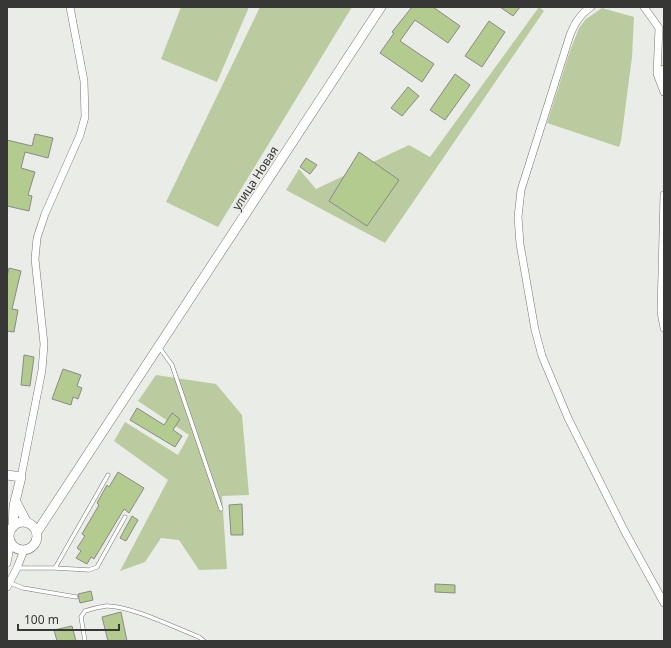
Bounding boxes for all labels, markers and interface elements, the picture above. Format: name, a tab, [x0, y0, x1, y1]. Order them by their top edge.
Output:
street label: улица Новая	[228, 143, 282, 213]
scale bar	[18, 606, 119, 632]
text: 100 m	[24, 611, 59, 628]

